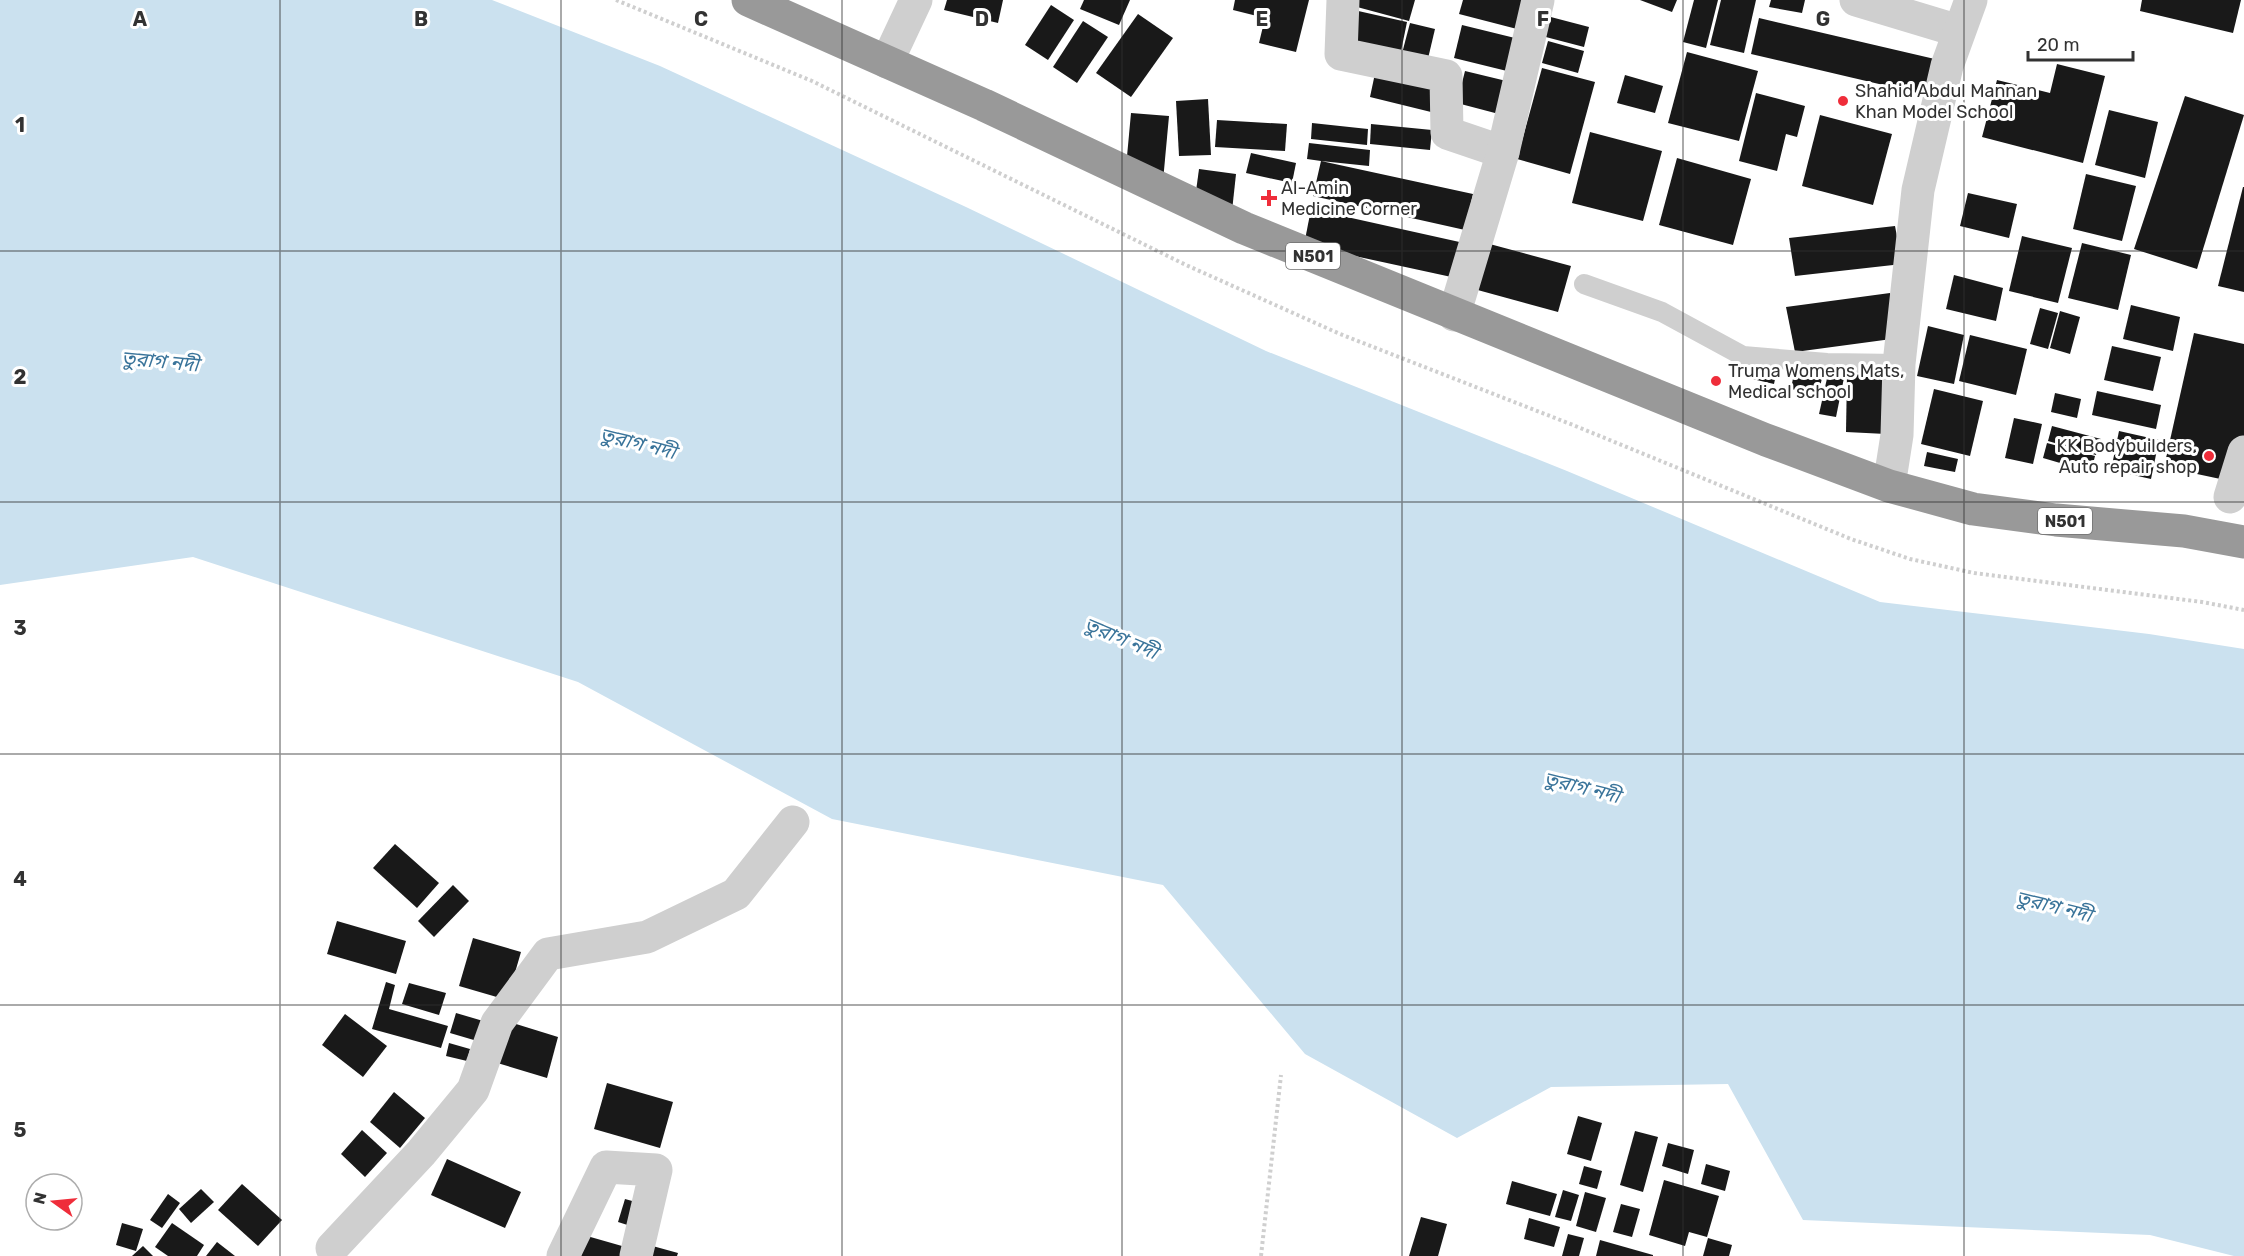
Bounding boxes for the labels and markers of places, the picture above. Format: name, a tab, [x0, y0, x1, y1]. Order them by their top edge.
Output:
place label: Shahid Abdul Mannan Khan Model School	[1855, 80, 2037, 123]
marker: Shahid Abdul Mannan Khan Model School	[1836, 94, 1850, 108]
place label: Al-Amin Medicine Corner	[1281, 177, 1417, 220]
marker: Al-Amin Medicine Corner	[1262, 191, 1276, 205]
place label: Truma Womens Mats, Medical school	[1728, 360, 1904, 403]
marker: Truma Womens Mats, Medical school	[1709, 374, 1723, 388]
place label: KK Bodybuilders, Auto repair shop	[2057, 435, 2197, 478]
marker: KK Bodybuilders, Auto repair shop	[2202, 449, 2216, 463]

